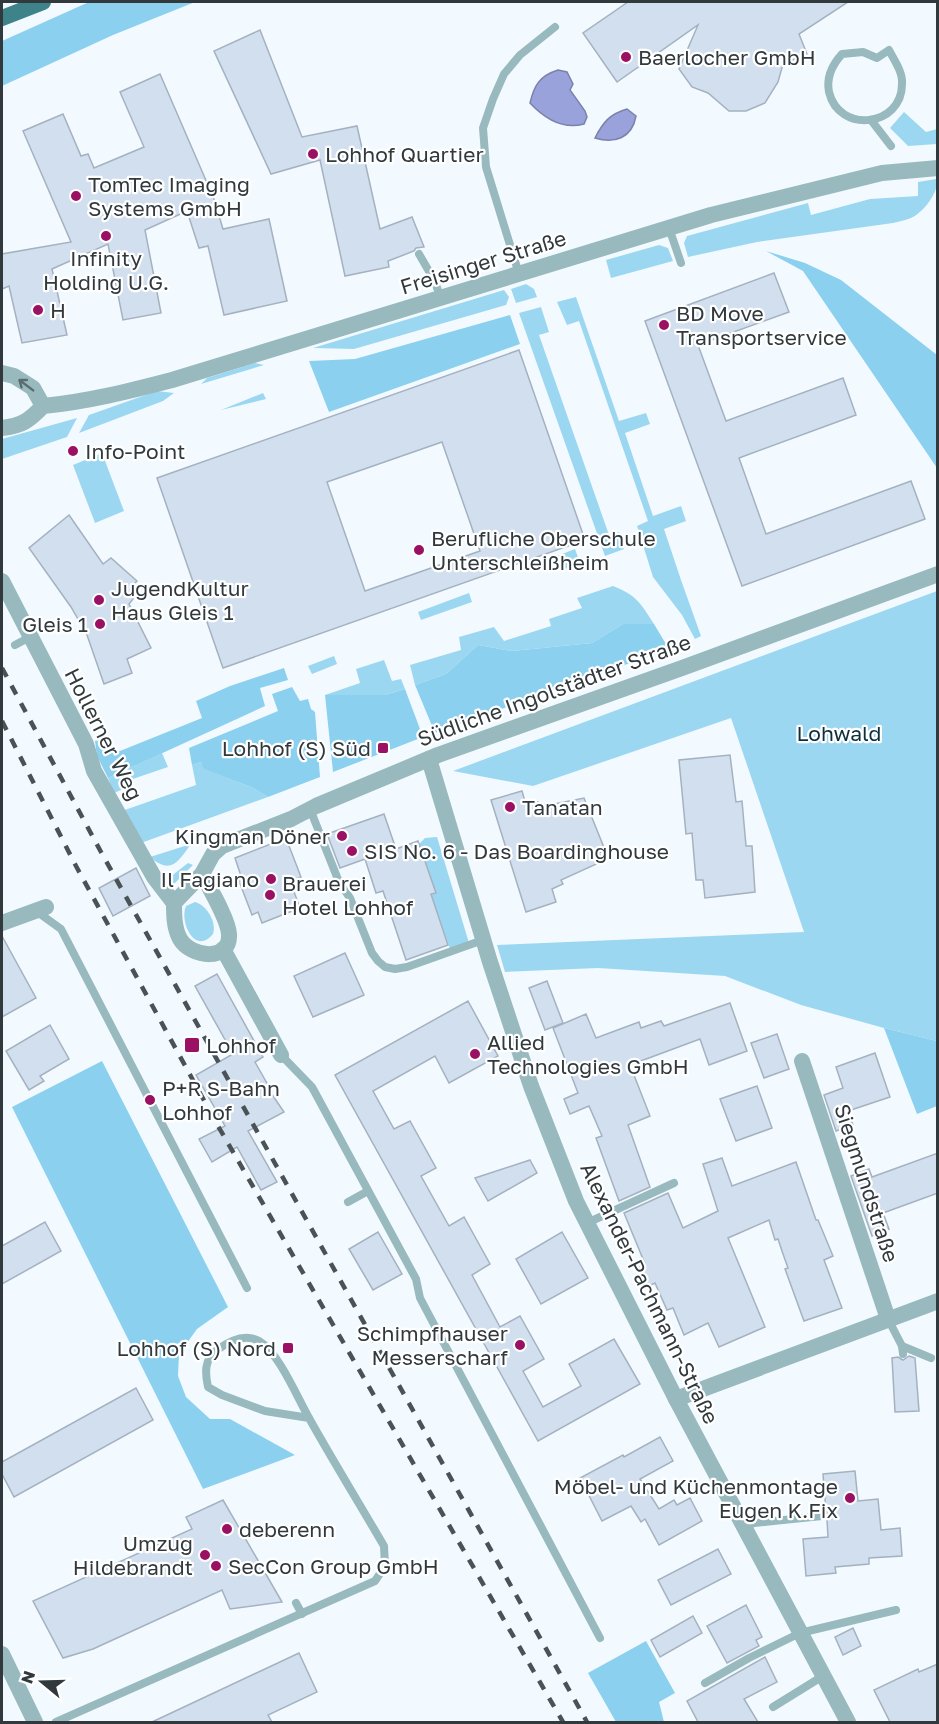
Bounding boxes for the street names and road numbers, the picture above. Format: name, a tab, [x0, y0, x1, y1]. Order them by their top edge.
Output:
street label: Freisinger Straße	[397, 224, 569, 300]
street label: Südliche Ingolstädter Straße	[414, 628, 694, 752]
street label: Hollerner Weg	[59, 663, 149, 805]
street label: Siegmundstraße	[829, 1101, 905, 1265]
street label: Alexander-Pachmann-Straße	[575, 1158, 725, 1428]

